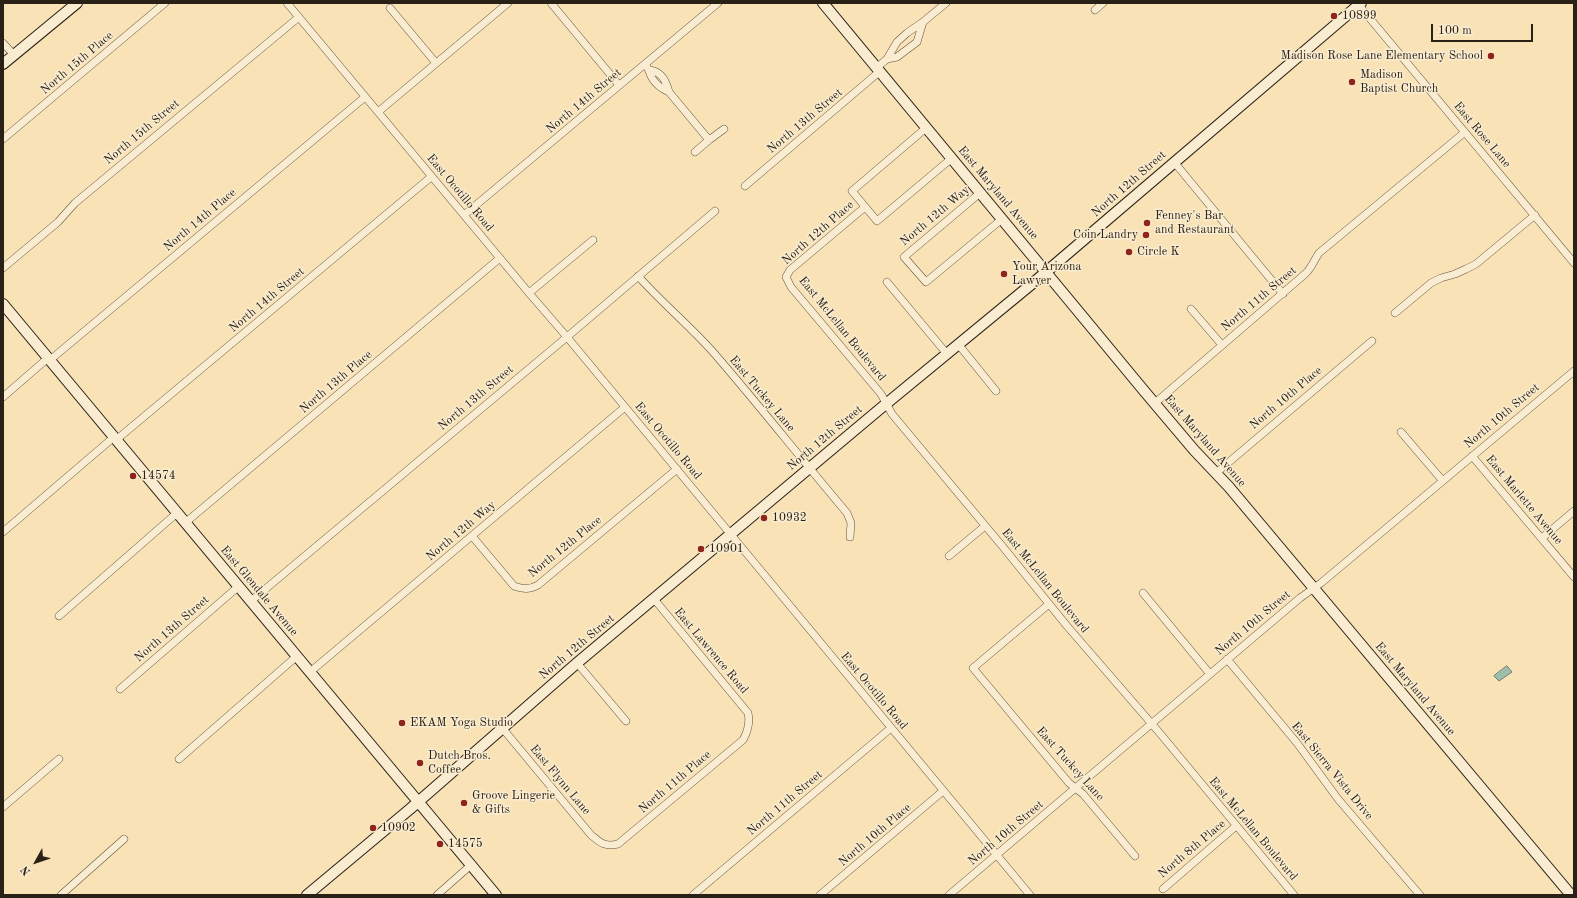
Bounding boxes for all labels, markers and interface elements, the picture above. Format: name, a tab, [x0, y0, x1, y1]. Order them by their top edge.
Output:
place label: 10899	[1342, 9, 1377, 23]
marker: 10899	[1329, 11, 1339, 21]
scale bar	[1433, 16, 1535, 42]
text: 100 m	[1438, 25, 1472, 37]
street label: North 15th Place	[38, 28, 116, 98]
place label: Madison Rose Lane Elementary School	[1281, 49, 1483, 63]
marker: Madison Rose Lane Elementary School	[1486, 51, 1496, 61]
street label: North 14th Street	[543, 65, 625, 137]
place label: Madison Baptist Church	[1360, 68, 1438, 96]
marker: Madison Baptist Church	[1347, 77, 1357, 87]
street label: North 13th Street	[764, 85, 846, 157]
street label: North 15th Street	[101, 96, 183, 168]
street label: East Rose Lane	[1450, 99, 1514, 171]
street label: East Maryland Avenue	[955, 143, 1041, 243]
street label: North 12th Street	[1089, 148, 1169, 220]
street label: East Ocotillo Road	[423, 151, 497, 235]
street label: North 12th Way	[897, 183, 973, 249]
street label: North 14th Place	[161, 185, 239, 255]
street label: North 12th Place	[779, 198, 857, 268]
place label: Fenney's Bar and Restaurant	[1155, 209, 1234, 237]
marker: Fenney's Bar and Restaurant	[1142, 218, 1152, 228]
place label: Coin Landry	[1073, 228, 1138, 242]
marker: Coin Landry	[1141, 230, 1151, 240]
place label: Circle K	[1137, 245, 1180, 259]
marker: Circle K	[1124, 247, 1134, 257]
place label: Your Arizona Lawyer	[1012, 260, 1081, 288]
street label: North 11th Street	[1218, 263, 1300, 335]
street label: North 14th Street	[226, 264, 308, 336]
marker: Your Arizona Lawyer	[999, 269, 1009, 279]
street label: East McLellan Boulevard	[795, 274, 889, 384]
street label: North 13th Place	[297, 347, 375, 417]
street label: East Tuckey Lane	[726, 353, 798, 435]
street label: North 13th Street	[435, 362, 517, 434]
street label: North 10th Place	[1247, 363, 1325, 433]
street label: North 10th Street	[1461, 380, 1543, 452]
street label: East Maryland Avenue	[1161, 392, 1249, 490]
street label: East Ocotillo Road	[631, 399, 705, 483]
street label: North 12th Street	[784, 402, 866, 474]
street label: East Marlette Avenue	[1482, 452, 1566, 548]
place label: 14574	[141, 469, 176, 483]
marker: 14574	[128, 471, 138, 481]
street label: North 12th Way	[423, 498, 499, 564]
place label: 10932	[772, 511, 807, 525]
street label: North 12th Place	[525, 513, 605, 581]
marker: 10932	[759, 513, 769, 523]
street label: East McLellan Boulevard	[998, 526, 1092, 636]
place label: 10901	[709, 542, 744, 556]
street label: East Glendale Avenue	[217, 543, 301, 639]
marker: 10901	[696, 544, 706, 554]
street label: North 10th Street	[1212, 587, 1294, 659]
street label: North 13th Street	[132, 593, 212, 665]
street label: East Lawrence Road	[671, 605, 751, 697]
street label: North 12th Street	[536, 611, 618, 683]
street label: East Maryland Avenue	[1372, 639, 1458, 739]
street label: East Ocotillo Road	[837, 649, 911, 733]
place label: EKAM Yoga Studio	[410, 716, 513, 730]
marker: EKAM Yoga Studio	[397, 718, 407, 728]
street label: East Sierra Vista Drive	[1288, 719, 1376, 823]
street label: East Tuckey Lane	[1033, 724, 1107, 804]
street label: East Flynn Lane	[527, 742, 593, 818]
street label: North 11th Place	[636, 747, 714, 817]
place label: Dutch Bros. Coffee	[428, 749, 491, 777]
marker: Dutch Bros. Coffee	[415, 758, 425, 768]
street label: North 11th Street	[744, 767, 826, 839]
street label: East McLellan Boulevard	[1206, 774, 1300, 884]
place label: Groove Lingerie & Gifts	[472, 789, 555, 817]
street label: North 10th Street	[965, 797, 1047, 869]
marker: Groove Lingerie & Gifts	[459, 798, 469, 808]
street label: North 10th Place	[836, 800, 914, 870]
street label: North 8th Place	[1155, 817, 1229, 881]
place label: 10902	[381, 821, 416, 835]
marker: 10902	[368, 823, 378, 833]
place label: 14575	[448, 837, 483, 851]
marker: 14575	[435, 839, 445, 849]
north arrow	[16, 842, 56, 882]
text: N	[20, 863, 33, 877]

